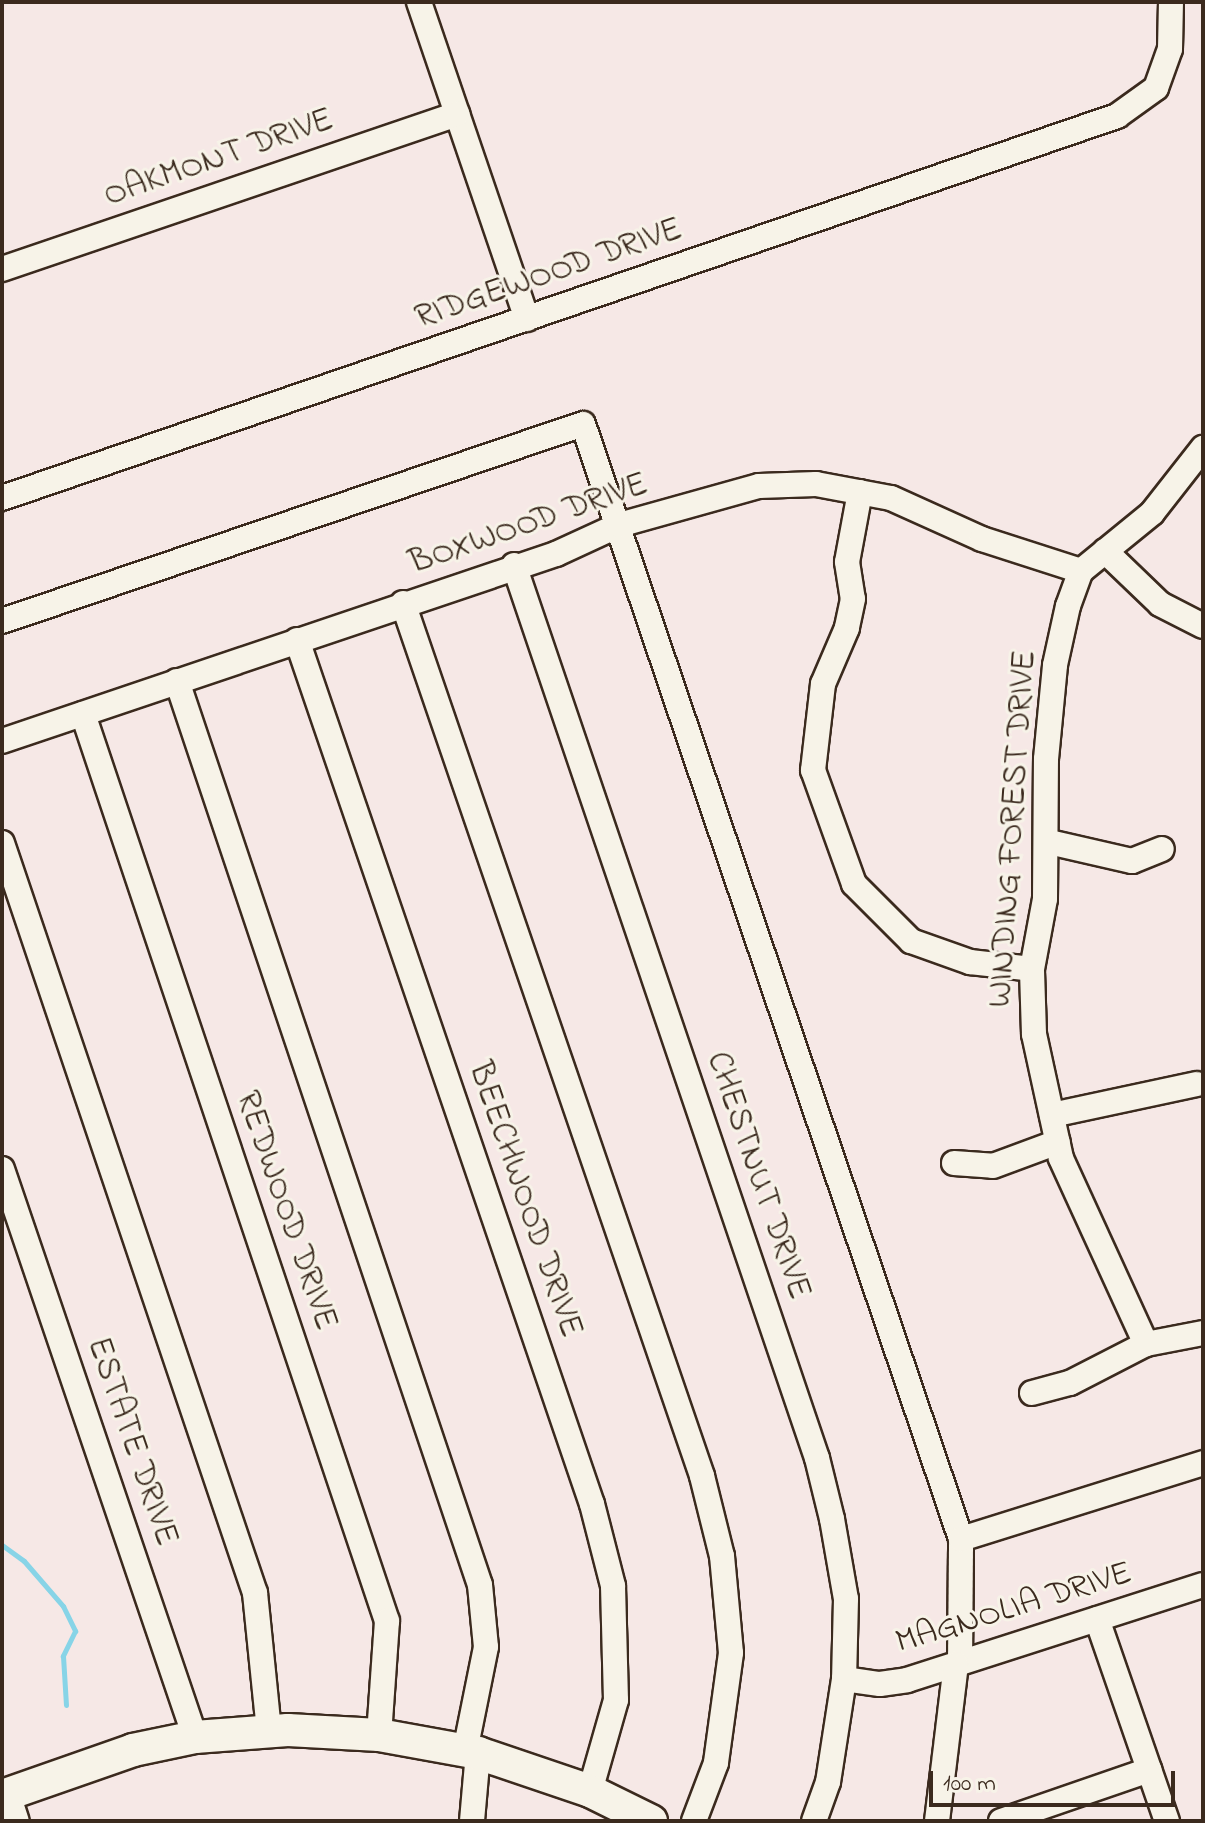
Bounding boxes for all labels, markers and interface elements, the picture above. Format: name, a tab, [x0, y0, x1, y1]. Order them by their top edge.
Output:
street label: OAKMONT DRIVE	[99, 101, 339, 217]
street label: RIDGEWOOD DRIVE	[410, 210, 688, 340]
street label: BOXWOOD DRIVE	[404, 465, 654, 585]
street label: WINDING FOREST DRIVE	[981, 649, 1047, 1009]
street label: CHESTNUT DRIVE	[696, 1047, 818, 1305]
street label: BEECHWOOD DRIVE	[458, 1057, 590, 1343]
street label: REDWOOD DRIVE	[225, 1086, 345, 1336]
street label: ESTATE DRIVE	[76, 1332, 186, 1552]
street label: MAGNOLIA DRIVE	[891, 1554, 1137, 1664]
scale bar	[933, 1755, 1179, 1805]
text: 100 m	[943, 1767, 996, 1802]

